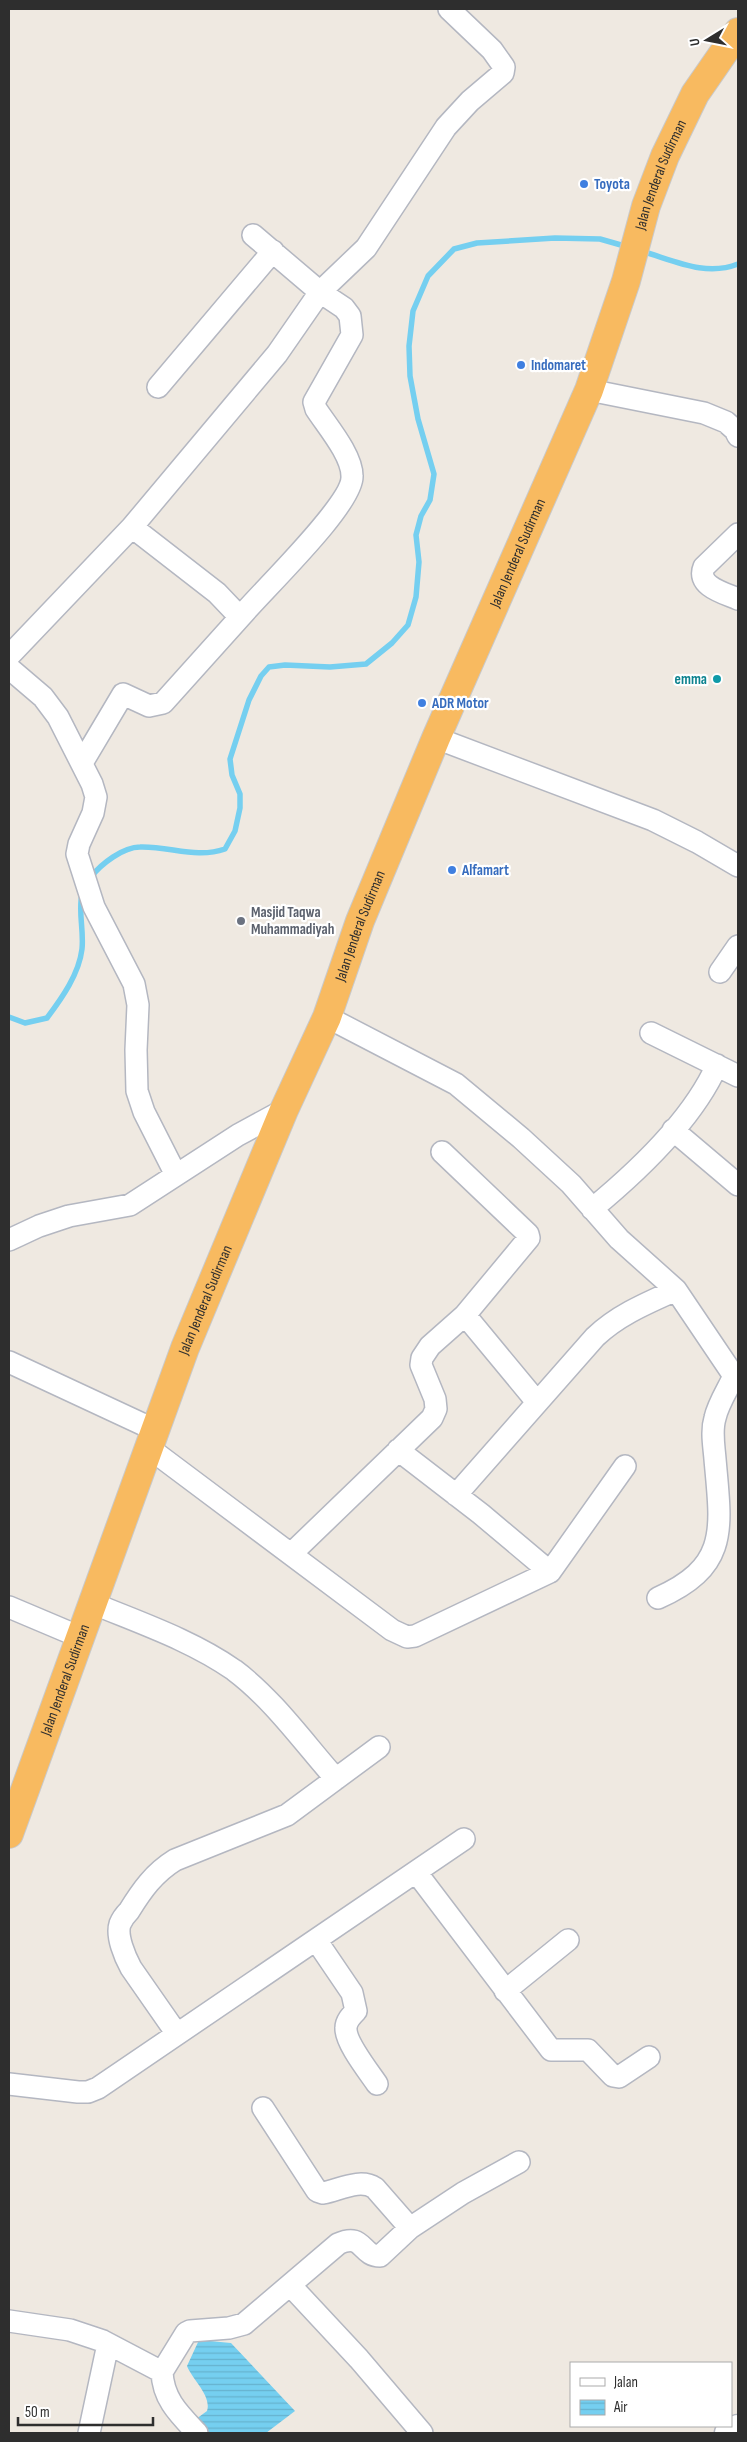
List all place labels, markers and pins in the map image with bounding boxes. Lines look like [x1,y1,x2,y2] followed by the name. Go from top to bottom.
[594,175,630,194] place label: Toyota
[578,178,590,190] marker: Toyota
[531,356,586,375] place label: Indomaret
[515,359,527,371] marker: Indomaret
[675,670,707,689] place label: emma
[711,673,723,685] marker: emma
[431,694,489,713] place label: ADR Motor
[416,697,428,709] marker: ADR Motor
[461,861,509,880] place label: Alfamart
[446,864,458,876] marker: Alfamart
[251,903,334,939] place label: Masjid Taqwa Muhammadiyah
[235,915,247,927] marker: Masjid Taqwa Muhammadiyah

